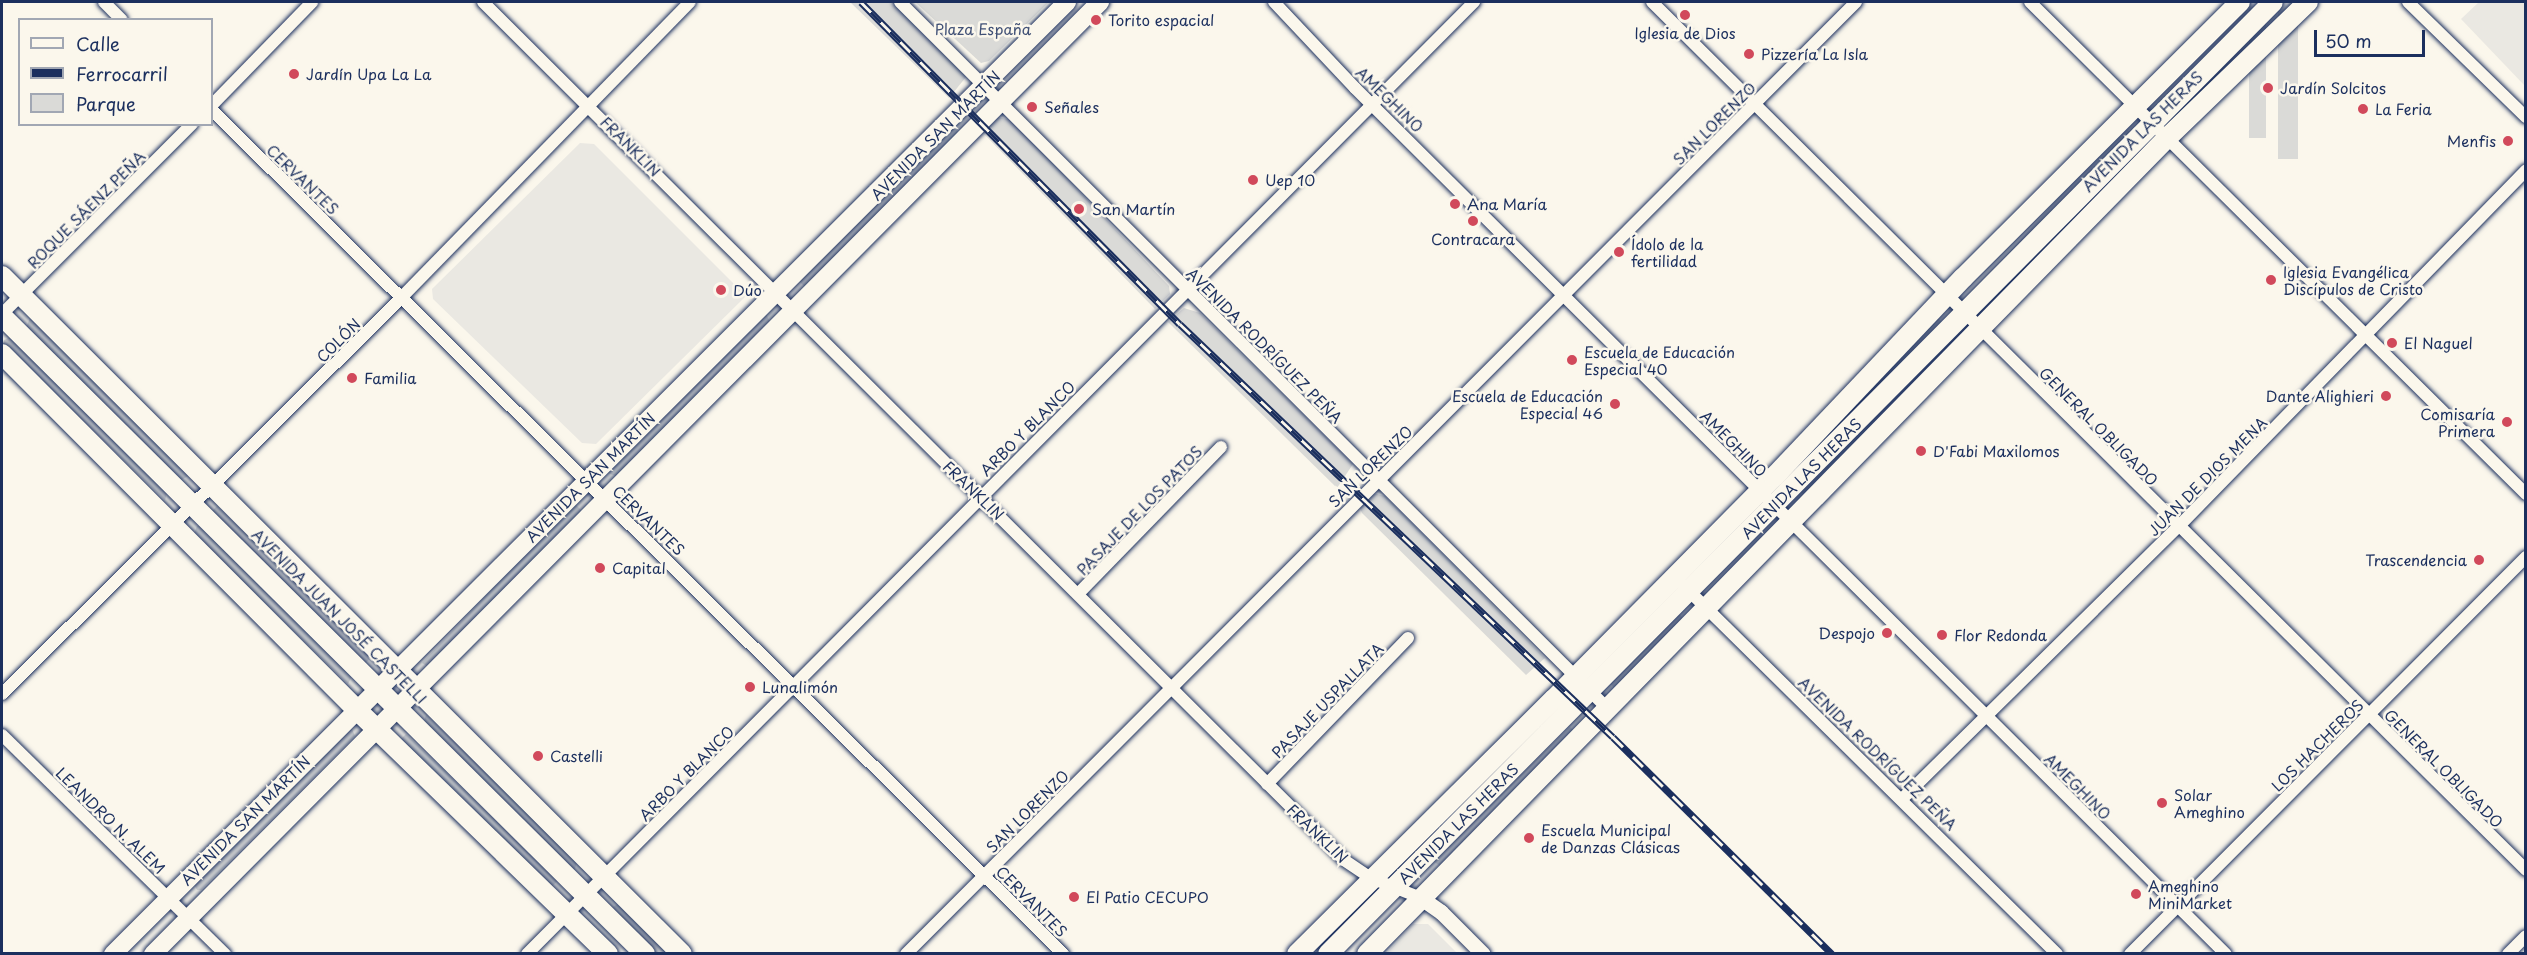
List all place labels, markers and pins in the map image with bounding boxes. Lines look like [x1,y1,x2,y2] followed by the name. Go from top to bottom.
[1678,8,1692,22] marker: Iglesia de Dios
[1108,11,1214,29] place label: Torito espacial
[1089,13,1103,27] marker: Torito espacial
[1634,24,1736,42] place label: Iglesia de Dios
[1761,45,1870,63] place label: Pizzería La Isla
[1742,47,1756,61] marker: Pizzería La Isla
[306,65,432,83] place label: Jardín Upa La La
[287,67,301,81] marker: Jardín Upa La La
[2280,79,2386,97] place label: Jardín Solcitos
[2261,81,2275,95] marker: Jardín Solcitos
[1044,98,1099,116] place label: Señales
[1025,100,1039,114] marker: Señales
[2375,100,2434,118] place label: La Feria
[2356,102,2370,116] marker: La Feria
[2447,132,2496,150] place label: Menfis
[2501,134,2515,148] marker: Menfis
[1265,171,1316,189] place label: Uep 10
[1246,173,1260,187] marker: Uep 10
[1467,195,1546,213] place label: Ana María
[1448,197,1462,211] marker: Ana María
[1070,200,1088,218] marker: San Martín
[1092,200,1175,218] place label: San Martín
[1466,214,1480,228] marker: Contracara
[1431,230,1515,248] place label: Contracara
[1631,234,1704,269] place label: Ídolo de la fertilidad
[1612,245,1626,259] marker: Ídolo de la fertilidad
[2283,262,2424,297] place label: Iglesia Evangélica Discípulos de Cristo
[2264,273,2278,287] marker: Iglesia Evangélica Discípulos de Cristo
[733,281,762,299] place label: Dúo
[714,283,728,297] marker: Dúo
[2404,334,2473,352] place label: El Naguel
[2385,336,2399,350] marker: El Naguel
[1584,342,1736,377] place label: Escuela de Educación Especial 40
[1565,353,1579,367] marker: Escuela de Educación Especial 40
[364,369,417,387] place label: Familia
[345,371,359,385] marker: Familia
[1451,386,1603,421] place label: Escuela de Educación Especial 46
[2266,387,2374,405] place label: Dante Alighieri
[2379,389,2393,403] marker: Dante Alighieri
[1608,397,1622,411] marker: Escuela de Educación Especial 46
[2420,404,2495,439] place label: Comisaría Primera
[2500,415,2514,429] marker: Comisaría Primera
[1933,442,2061,460] place label: D'Fabi Maxilomos
[1914,444,1928,458] marker: D'Fabi Maxilomos
[2365,551,2467,569] place label: Trascendencia
[2472,553,2486,567] marker: Trascendencia
[612,559,666,577] place label: Capital
[593,561,607,575] marker: Capital
[1818,624,1875,642] place label: Despojo
[1880,626,1894,640] marker: Despojo
[1954,626,2048,644] place label: Flor Redonda
[1935,628,1949,642] marker: Flor Redonda
[762,678,838,696] place label: Lunalimón
[743,680,757,694] marker: Lunalimón
[550,747,603,765] place label: Castelli
[531,749,545,763] marker: Castelli
[2174,785,2245,820] place label: Solar Ameghino
[2155,796,2169,810] marker: Solar Ameghino
[1541,820,1681,855] place label: Escuela Municipal de Danzas Clásicas
[1522,831,1536,845] marker: Escuela Municipal de Danzas Clásicas
[2148,876,2232,911] place label: Ameghino MiniMarket
[2129,887,2143,901] marker: Ameghino MiniMarket
[1086,888,1210,906] place label: El Patio CECUPO
[1067,890,1081,904] marker: El Patio CECUPO

